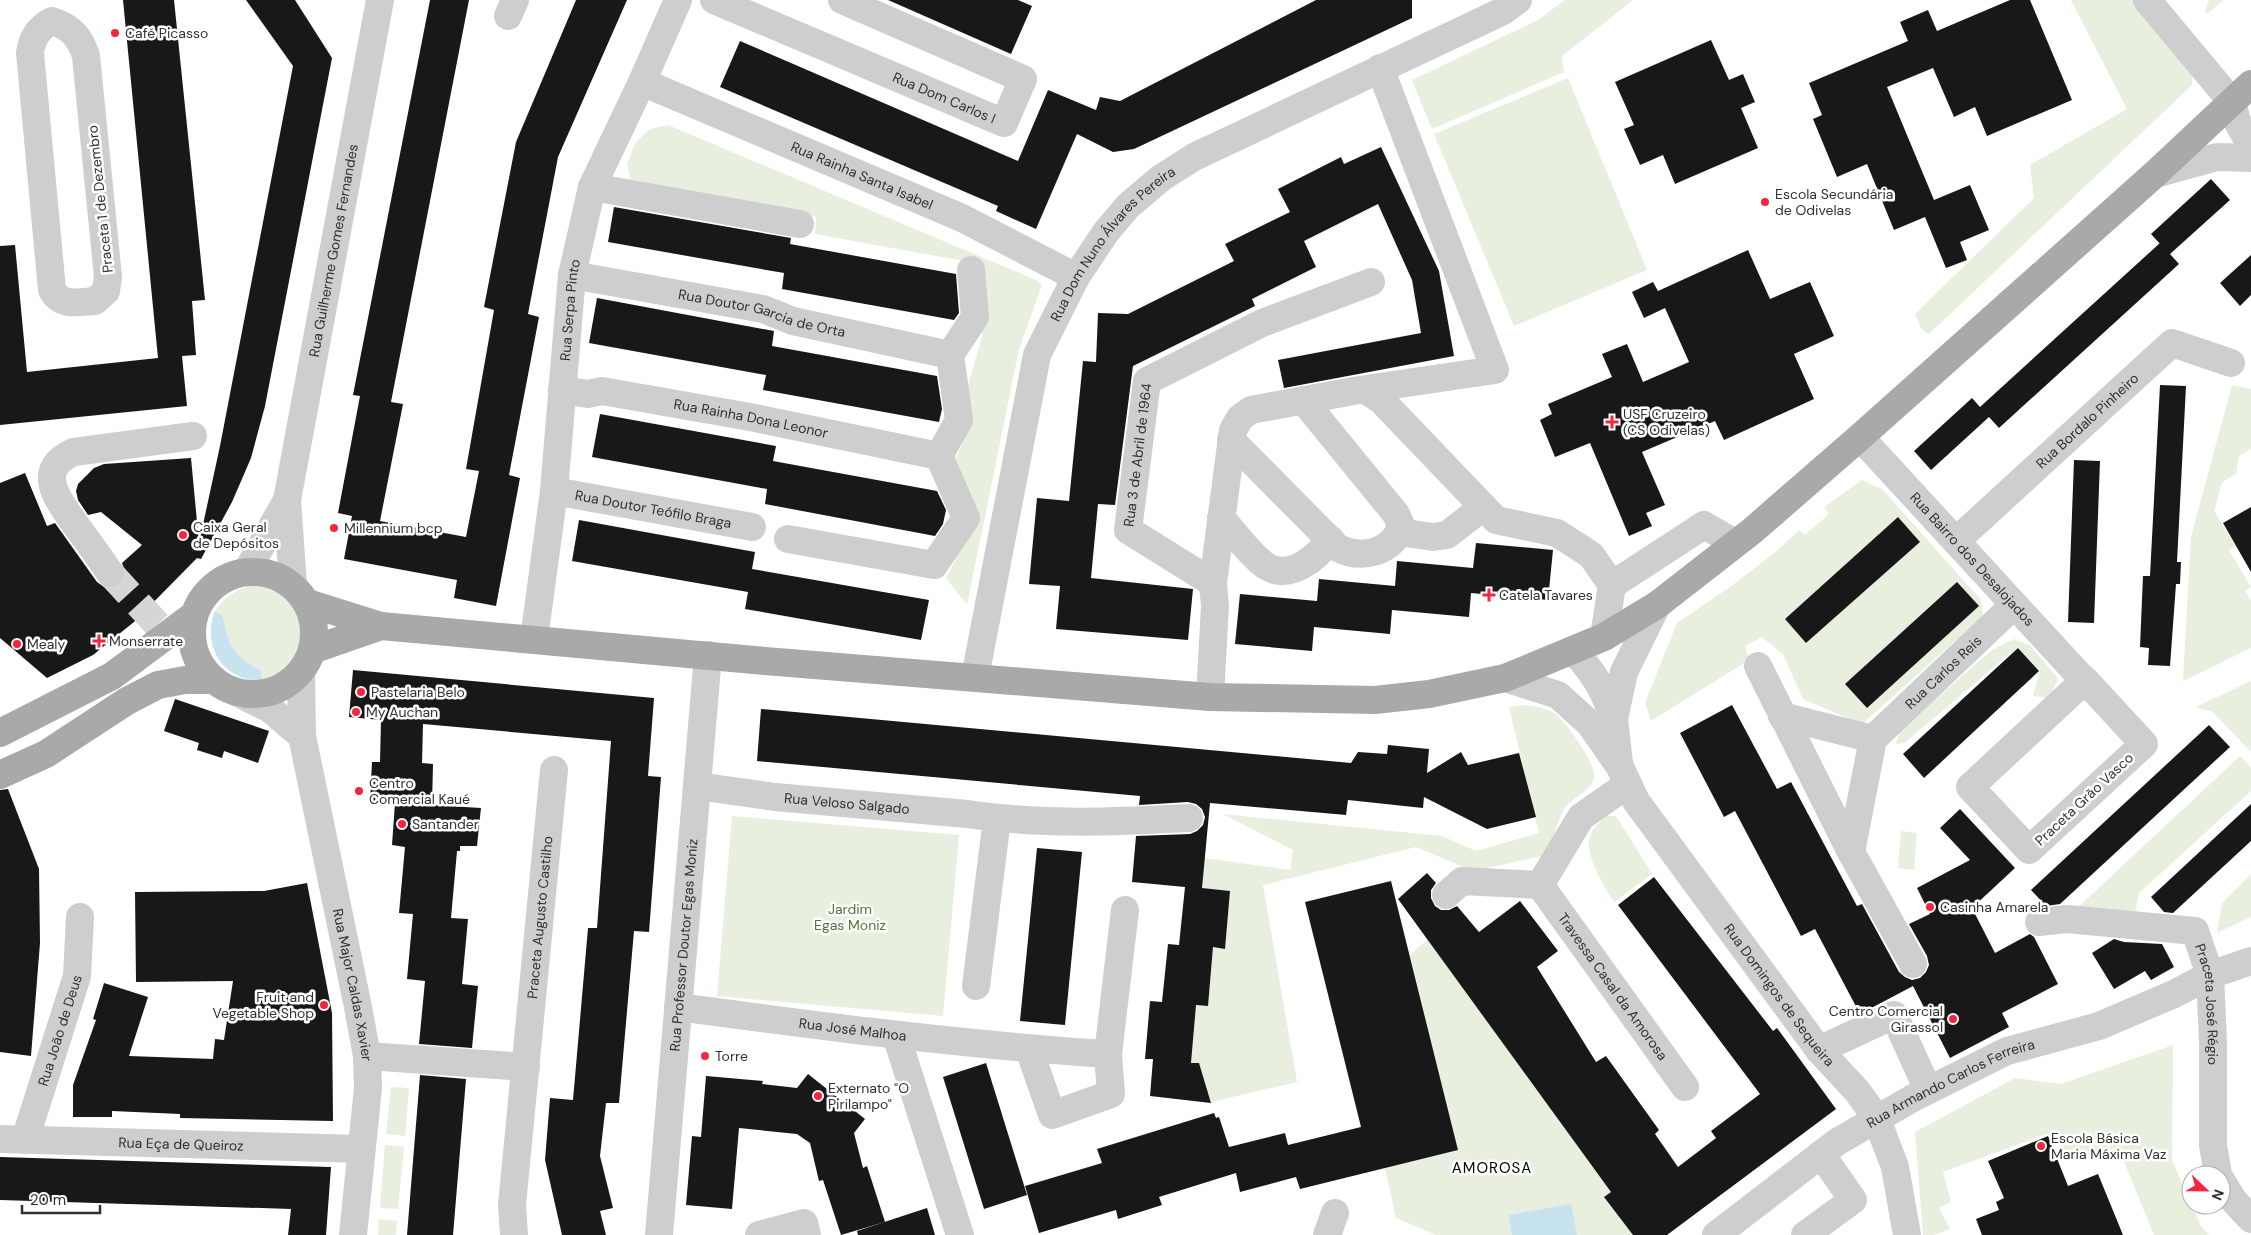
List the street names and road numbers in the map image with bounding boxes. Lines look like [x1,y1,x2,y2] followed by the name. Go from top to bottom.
[890,68,998,127] street label: Rua Dom Carlos I
[83,124,117,274] street label: Praceta 1 de Dezembro
[788,137,936,214] street label: Rua Rainha Santa Isabel
[305,143,362,358] street label: Rua Guilherme Gomes Fernandes
[1046,162,1179,325] street label: Rua Dom Nuno Álvares Pereira
[556,257,584,362] street label: Rua Serpa Pinto
[677,285,847,341] street label: Rua Doutor Garcia de Orta
[2032,369,2142,472] street label: Rua Bordalo Pinheiro
[1119,382,1156,528] street label: Rua 3 de Abril de 1964
[672,395,830,442] street label: Rua Rainha Dona Leonor
[574,486,733,532] street label: Rua Doutor Teófilo Braga
[1906,488,2039,630] street label: Rua Bairro dos Desalojados
[1901,632,1985,713] street label: Rua Carlos Reis
[2031,749,2137,849] street label: Praceta Grão Vasco
[783,789,911,818] street label: Rua Veloso Salgado
[523,835,557,1000] street label: Praceta Augusto Castilho
[666,838,701,1052] street label: Rua Professor Doutor Egas Moniz
[329,907,376,1061] street label: Rua Major Caldas Xavier
[1554,909,1672,1064] street label: Travessa Casal da Amorosa
[1720,920,1839,1070] street label: Rua Domingos de Sequeira
[2191,941,2222,1065] street label: Praceta José Régio
[34,972,86,1088] street label: Rua João de Deus
[798,1014,907,1045] street label: Rua José Malhoa
[1863,1035,2037,1132] street label: Rua Armando Carlos Ferreira
[118,1133,244,1155] street label: Rua Eça de Queiroz

